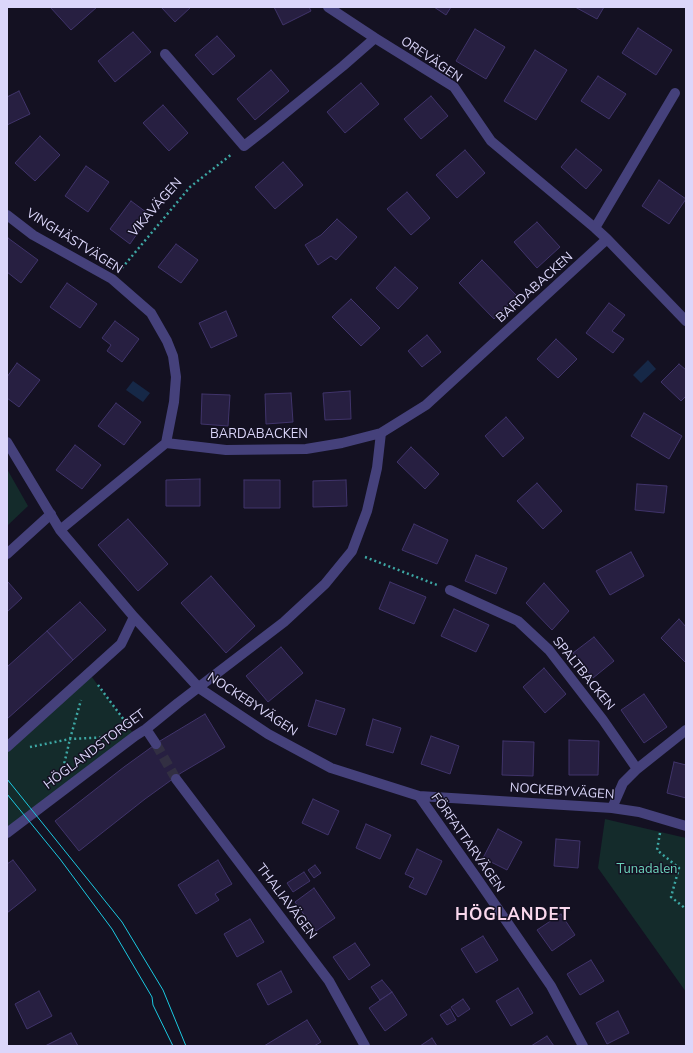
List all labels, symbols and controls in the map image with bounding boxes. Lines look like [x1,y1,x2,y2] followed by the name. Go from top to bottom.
[397,34,465,86] street label: OREVÄGEN
[126,175,186,241] street label: VIKAVÄGEN
[23,206,125,278] street label: VINGHÄSTVÄGEN
[493,249,577,327] street label: BARDABACKEN
[210,427,308,443] street label: BARDABACKEN
[549,634,617,714] street label: SPALTBACKEN
[204,670,300,740] street label: NOCKEBYVÄGEN
[41,707,149,793] street label: HÖGLANDSTORGET
[509,781,615,803] street label: NOCKEBYVÄGEN
[427,790,507,896] street label: FÖRFATTARVÄGEN
[253,861,319,943] street label: THALIAVÄGEN
[616,862,678,878] park label: Tunadalen
[455,906,571,926] district label: HÖGLANDET

